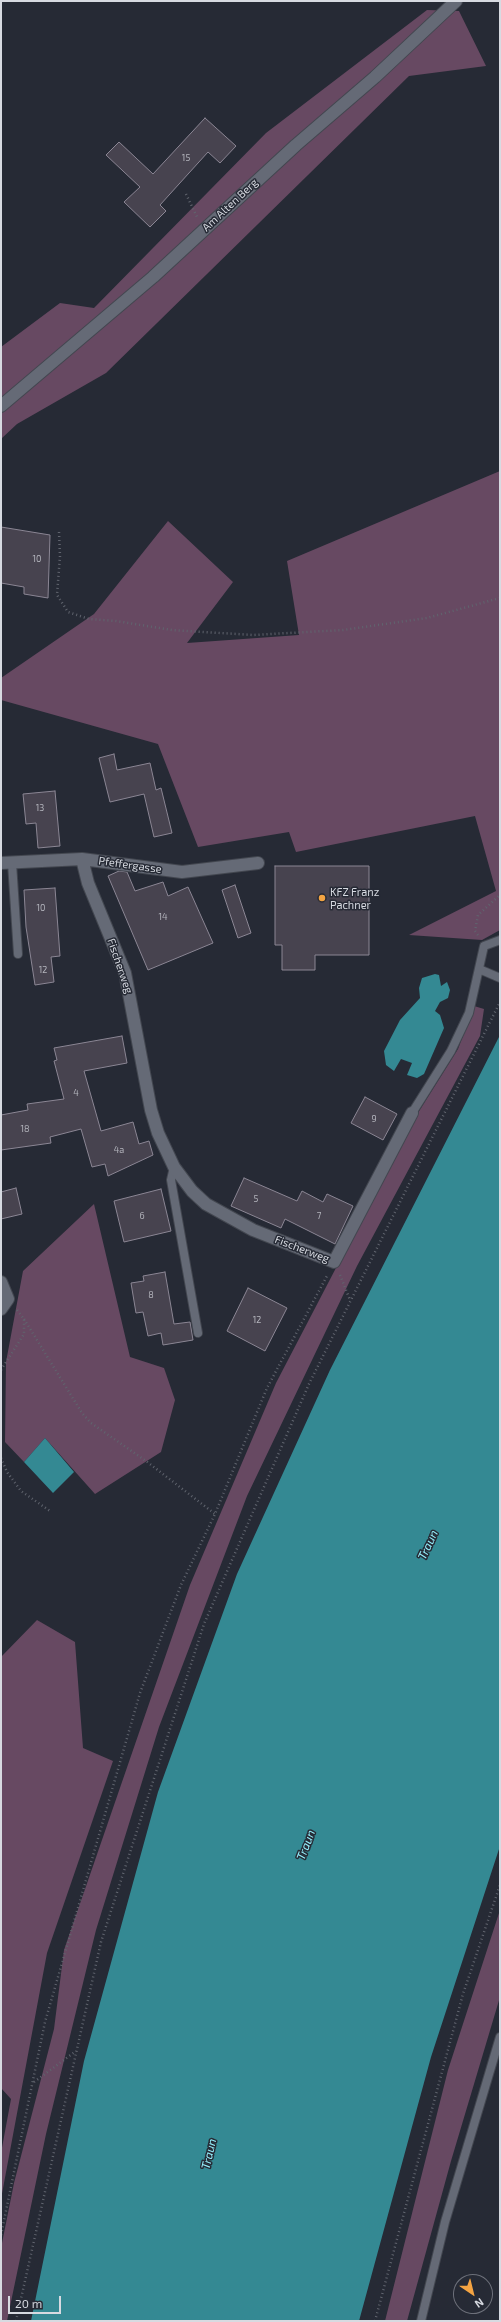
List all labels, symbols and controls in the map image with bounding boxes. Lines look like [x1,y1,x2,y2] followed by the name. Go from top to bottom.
[182,153,190,163] house number: 15
[199,176,261,234] street label: Am Alten Berg
[32,554,42,564] house number: 10
[36,803,44,813] house number: 13
[98,854,162,876] street label: Pfeffergasse
[330,885,379,911] place label: KFZ Franz Pachner
[317,893,327,903] marker: KFZ Franz Pachner
[36,903,46,913] house number: 10
[158,912,168,922] house number: 14
[104,937,136,995] street label: Fischerweg
[39,965,47,975] house number: 12
[73,1088,79,1098] house number: 4
[371,1114,377,1124] house number: 9
[20,1124,30,1134] house number: 18
[114,1145,124,1155] house number: 4a
[254,1194,258,1204] house number: 5
[139,1211,145,1221] house number: 6
[317,1211,321,1221] house number: 7
[273,1233,331,1265] street label: Fischerweg
[148,1290,154,1300] house number: 8
[253,1315,261,1325] house number: 12
[415,1528,441,1562] water label: Traun
[294,1828,318,1862] water label: Traun
[198,2137,220,2171] water label: Traun
[453,2274,493,2314] north arrow
[10,2288,63,2314] scale bar
[15,2296,42,2310] text: 20 m
[473,2296,487,2311] text: N

